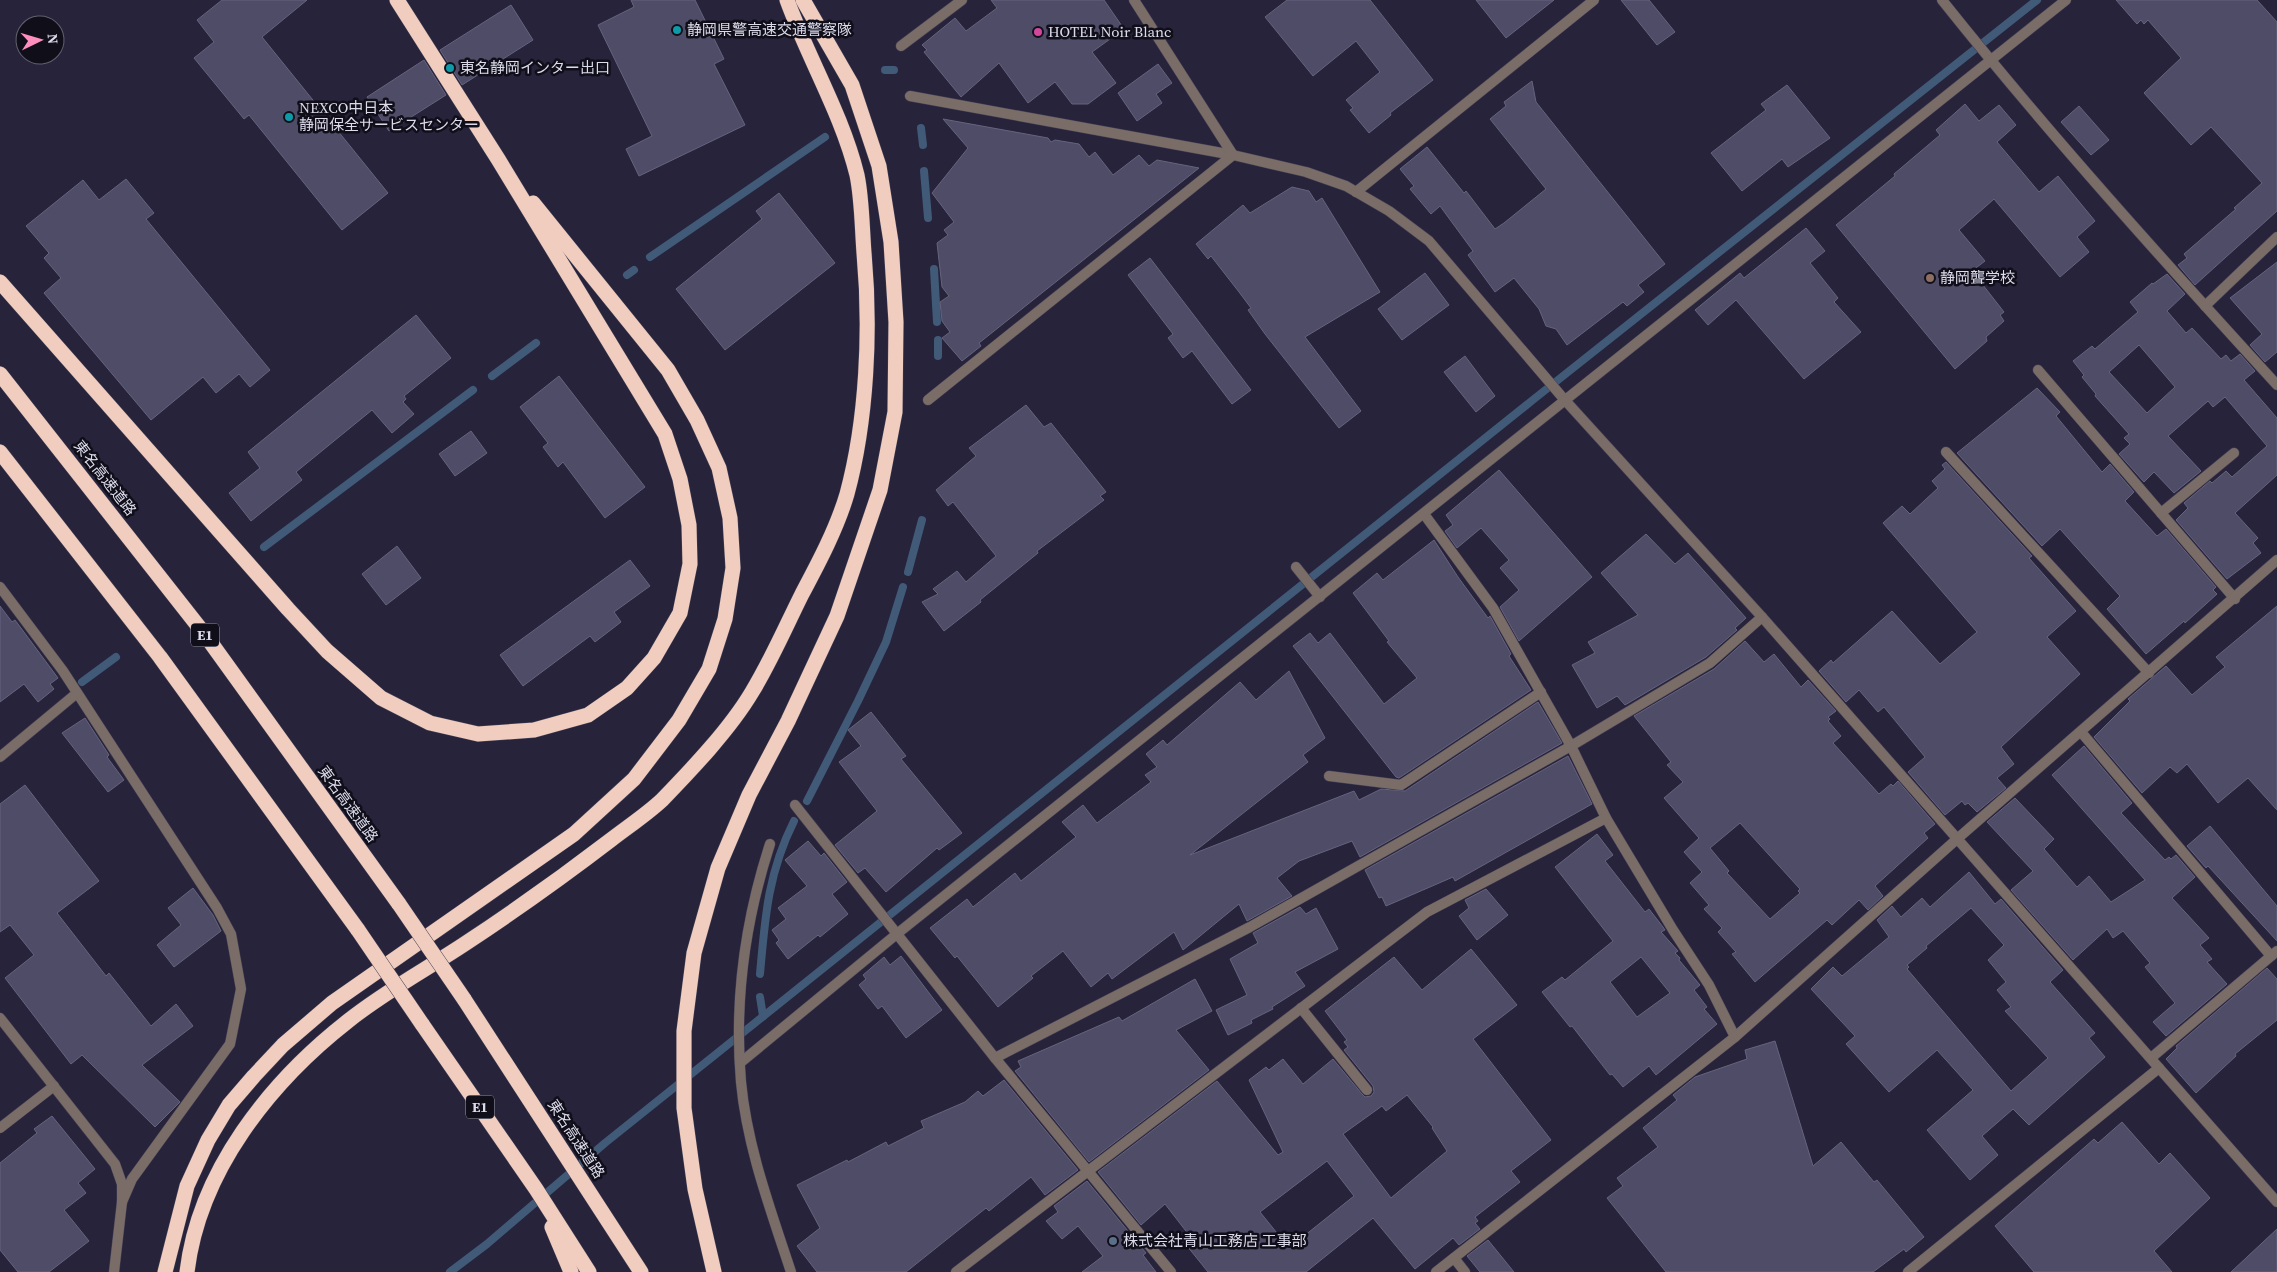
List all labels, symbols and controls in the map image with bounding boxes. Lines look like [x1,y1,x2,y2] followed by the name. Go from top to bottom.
[15,15,65,65] north arrow
[687,19,852,40] place label: 静岡県警高速交通警察隊
[1048,21,1171,42] place label: HOTEL Noir Blanc
[671,24,683,36] marker: 静岡県警高速交通警察隊
[1032,26,1044,38] marker: HOTEL Noir Blanc
[43,33,63,45] text: N
[460,57,610,78] place label: 東名静岡インター出口
[444,62,456,74] marker: 東名静岡インター出口
[299,97,479,135] place label: NEXCO中日本 静岡保全サービスセンター
[283,111,295,123] marker: NEXCO中日本 静岡保全サービスセンター
[1940,267,2015,288] place label: 静岡聾学校
[1924,272,1936,284] marker: 静岡聾学校
[69,436,141,520] street label: 東名高速道路
[191,624,219,646] road number: E1
[313,761,383,846] street label: 東名高速道路
[543,1095,610,1182] street label: 東名高速道路
[466,1096,494,1118] road number: E1
[1123,1230,1307,1251] place label: 株式会社青山工務店 工事部
[1107,1235,1119,1247] marker: 株式会社青山工務店 工事部

